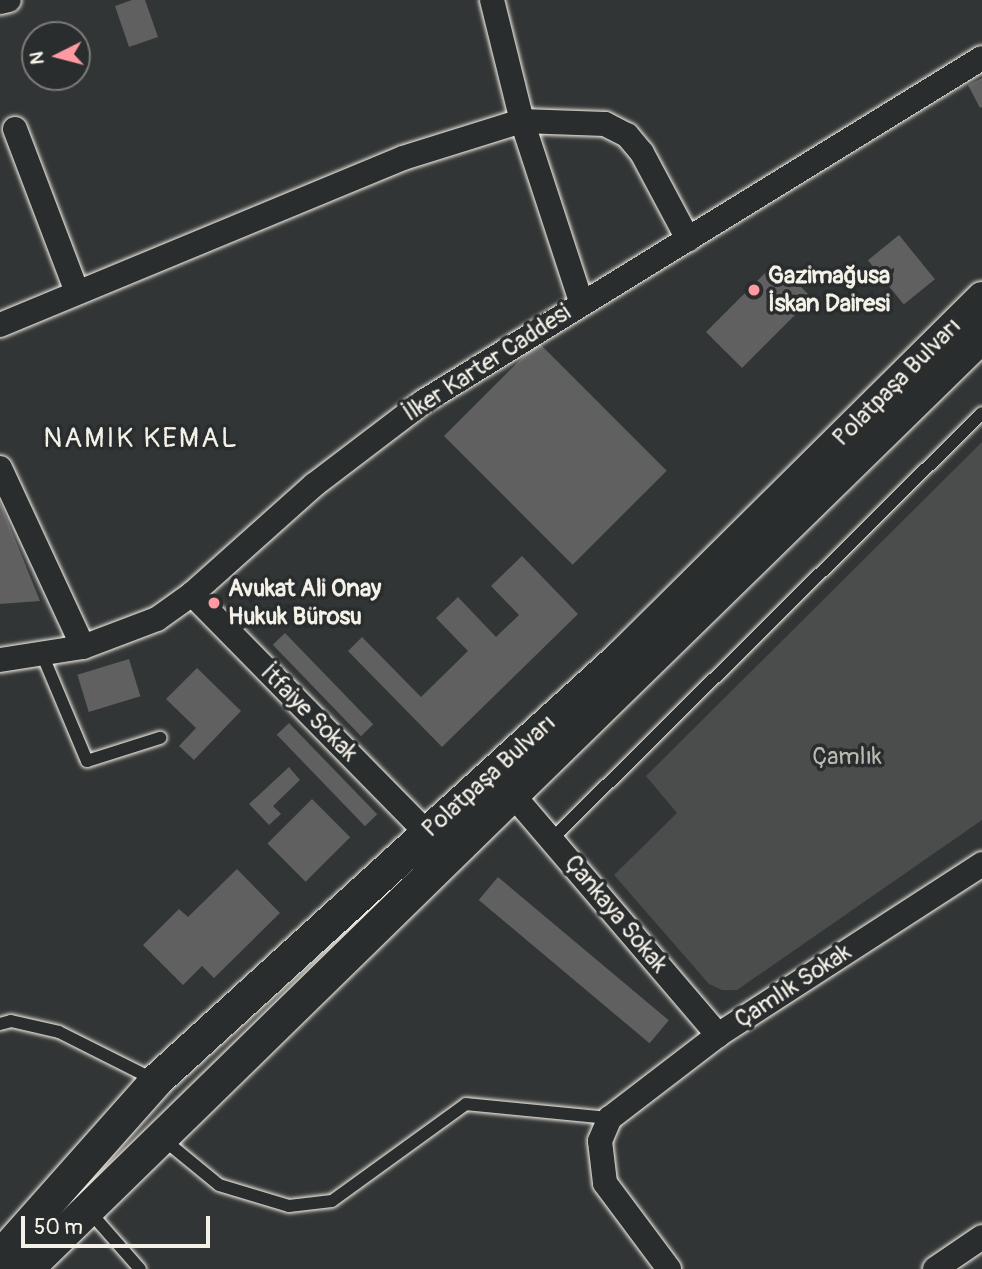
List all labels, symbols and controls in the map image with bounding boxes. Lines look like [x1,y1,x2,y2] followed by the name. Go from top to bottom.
[21,21,91,91] north arrow
[24,50,50,66] text: N
[768,262,890,318] place label: Gazimağusa İskan Dairesi
[746,282,762,298] marker: Gazimağusa İskan Dairesi
[398,298,576,428] street label: İlker Karter Caddesi
[827,312,967,452] street label: Polatpaşa Bulvarı
[45,422,237,456] district label: NAMIK KEMAL
[228,575,381,631] place label: Avukat Ali Onay Hukuk Bürosu
[206,595,222,611] marker: Avukat Ali Onay Hukuk Bürosu
[254,658,364,768] street label: İtfaiye Sokak
[416,708,562,844] street label: Polatpaşa Bulvarı
[812,743,882,771] park label: Çamlık
[558,849,674,979] street label: Çankaya Sokak
[729,938,857,1034] street label: Çamlık Sokak
[24,1202,214,1246] scale bar
[34,1214,83,1241] text: 50 m

